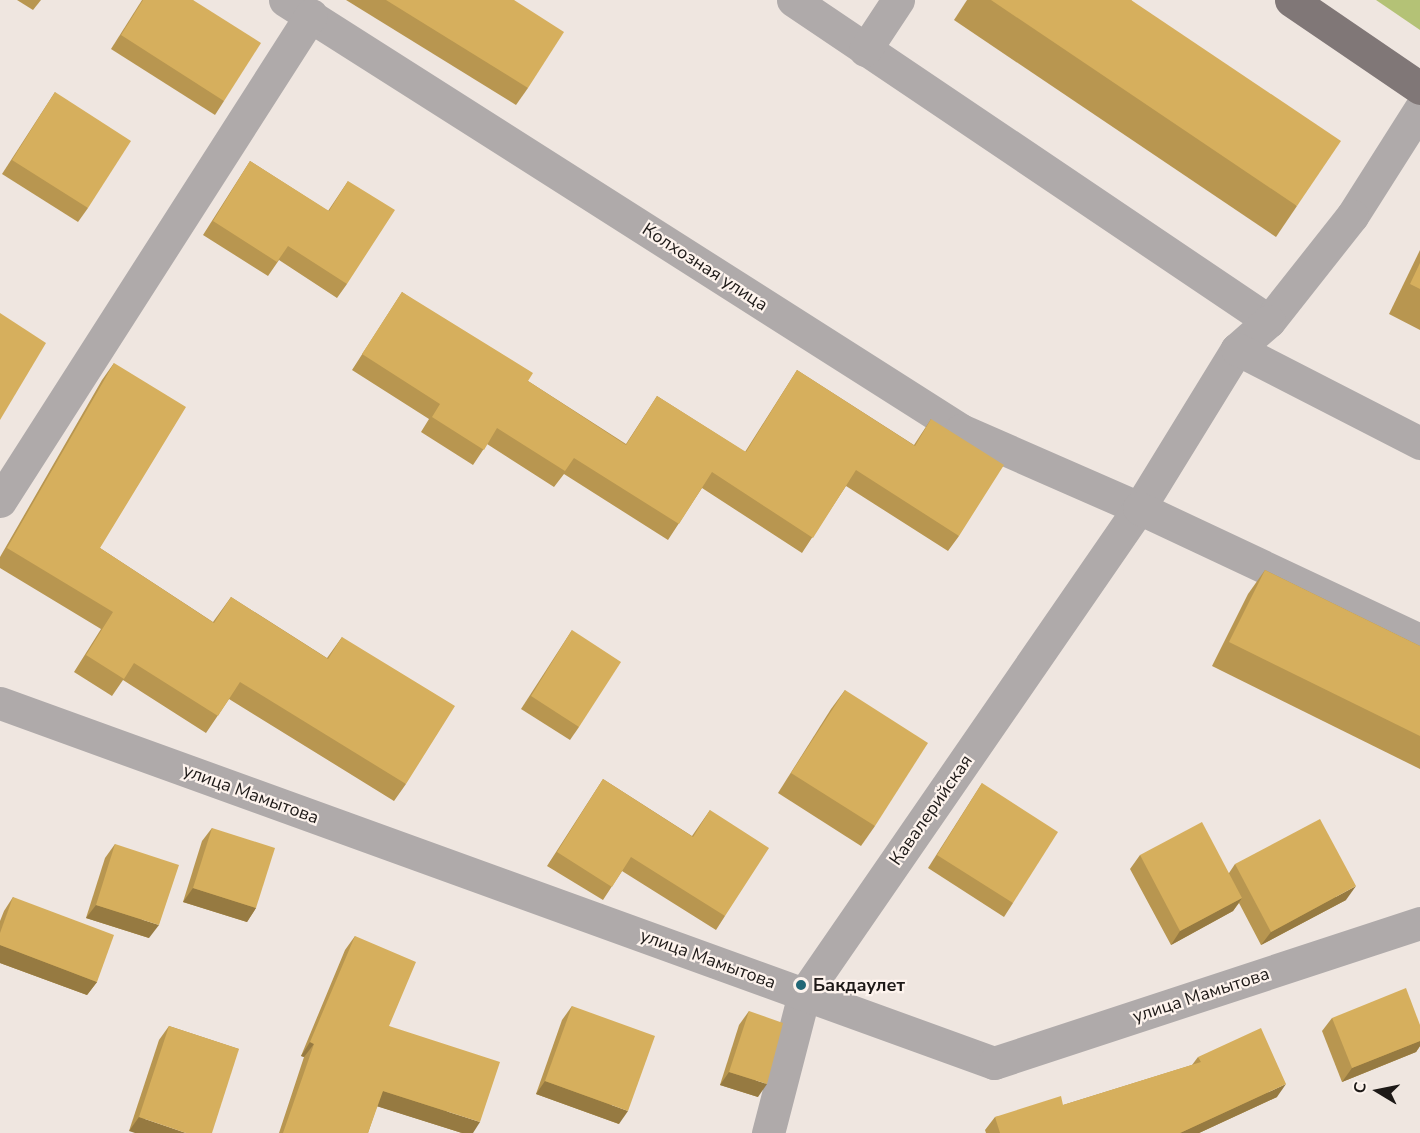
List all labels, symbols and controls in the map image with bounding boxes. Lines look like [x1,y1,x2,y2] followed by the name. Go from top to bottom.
[638,218,772,316] street label: Колхозная улица
[885,751,977,869] street label: Кавалерийская
[180,759,322,829] street label: улица Мамытова
[637,924,779,994] street label: улица Мамытова
[1130,963,1272,1027] street label: улица Мамытова
[813,974,905,996] place label: Бакдаулет
[794,978,808,992] marker: Бакдаулет
[1348,1061,1408,1121] north arrow
[1348,1081,1372,1095] text: С

